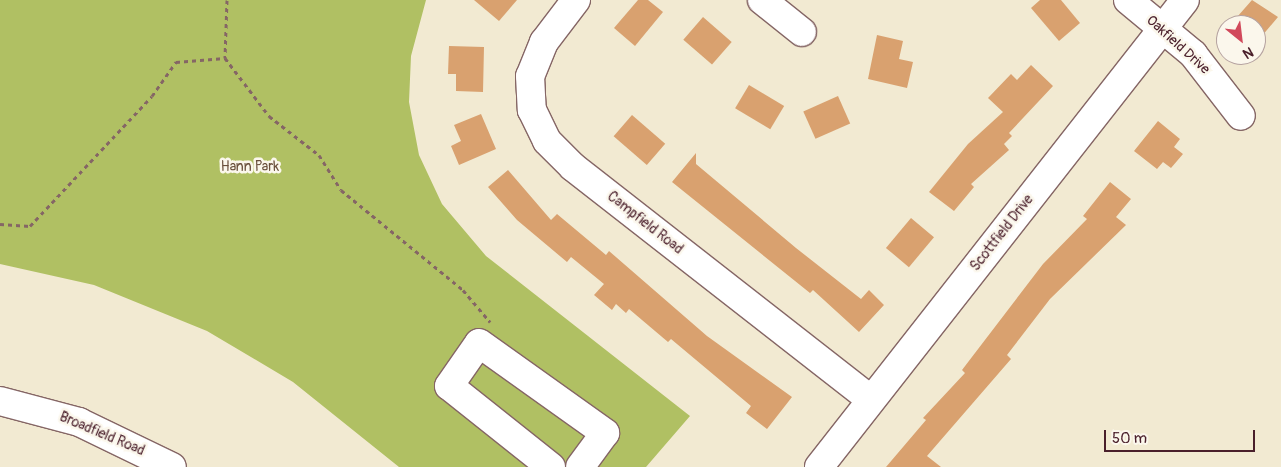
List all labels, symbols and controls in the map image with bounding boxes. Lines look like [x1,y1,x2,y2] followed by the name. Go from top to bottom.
[1143,12,1213,78] street label: Oakfield Drive
[1216,15,1266,65] north arrow
[1240,43,1256,62] text: N
[221,159,279,175] park label: Hann Park
[604,188,686,258] street label: Campfield Road
[967,191,1037,275] street label: Scottfield Drive
[57,409,147,459] street label: Broadfield Road
[1106,420,1257,452] scale bar
[1112,429,1147,448] text: 50 m

